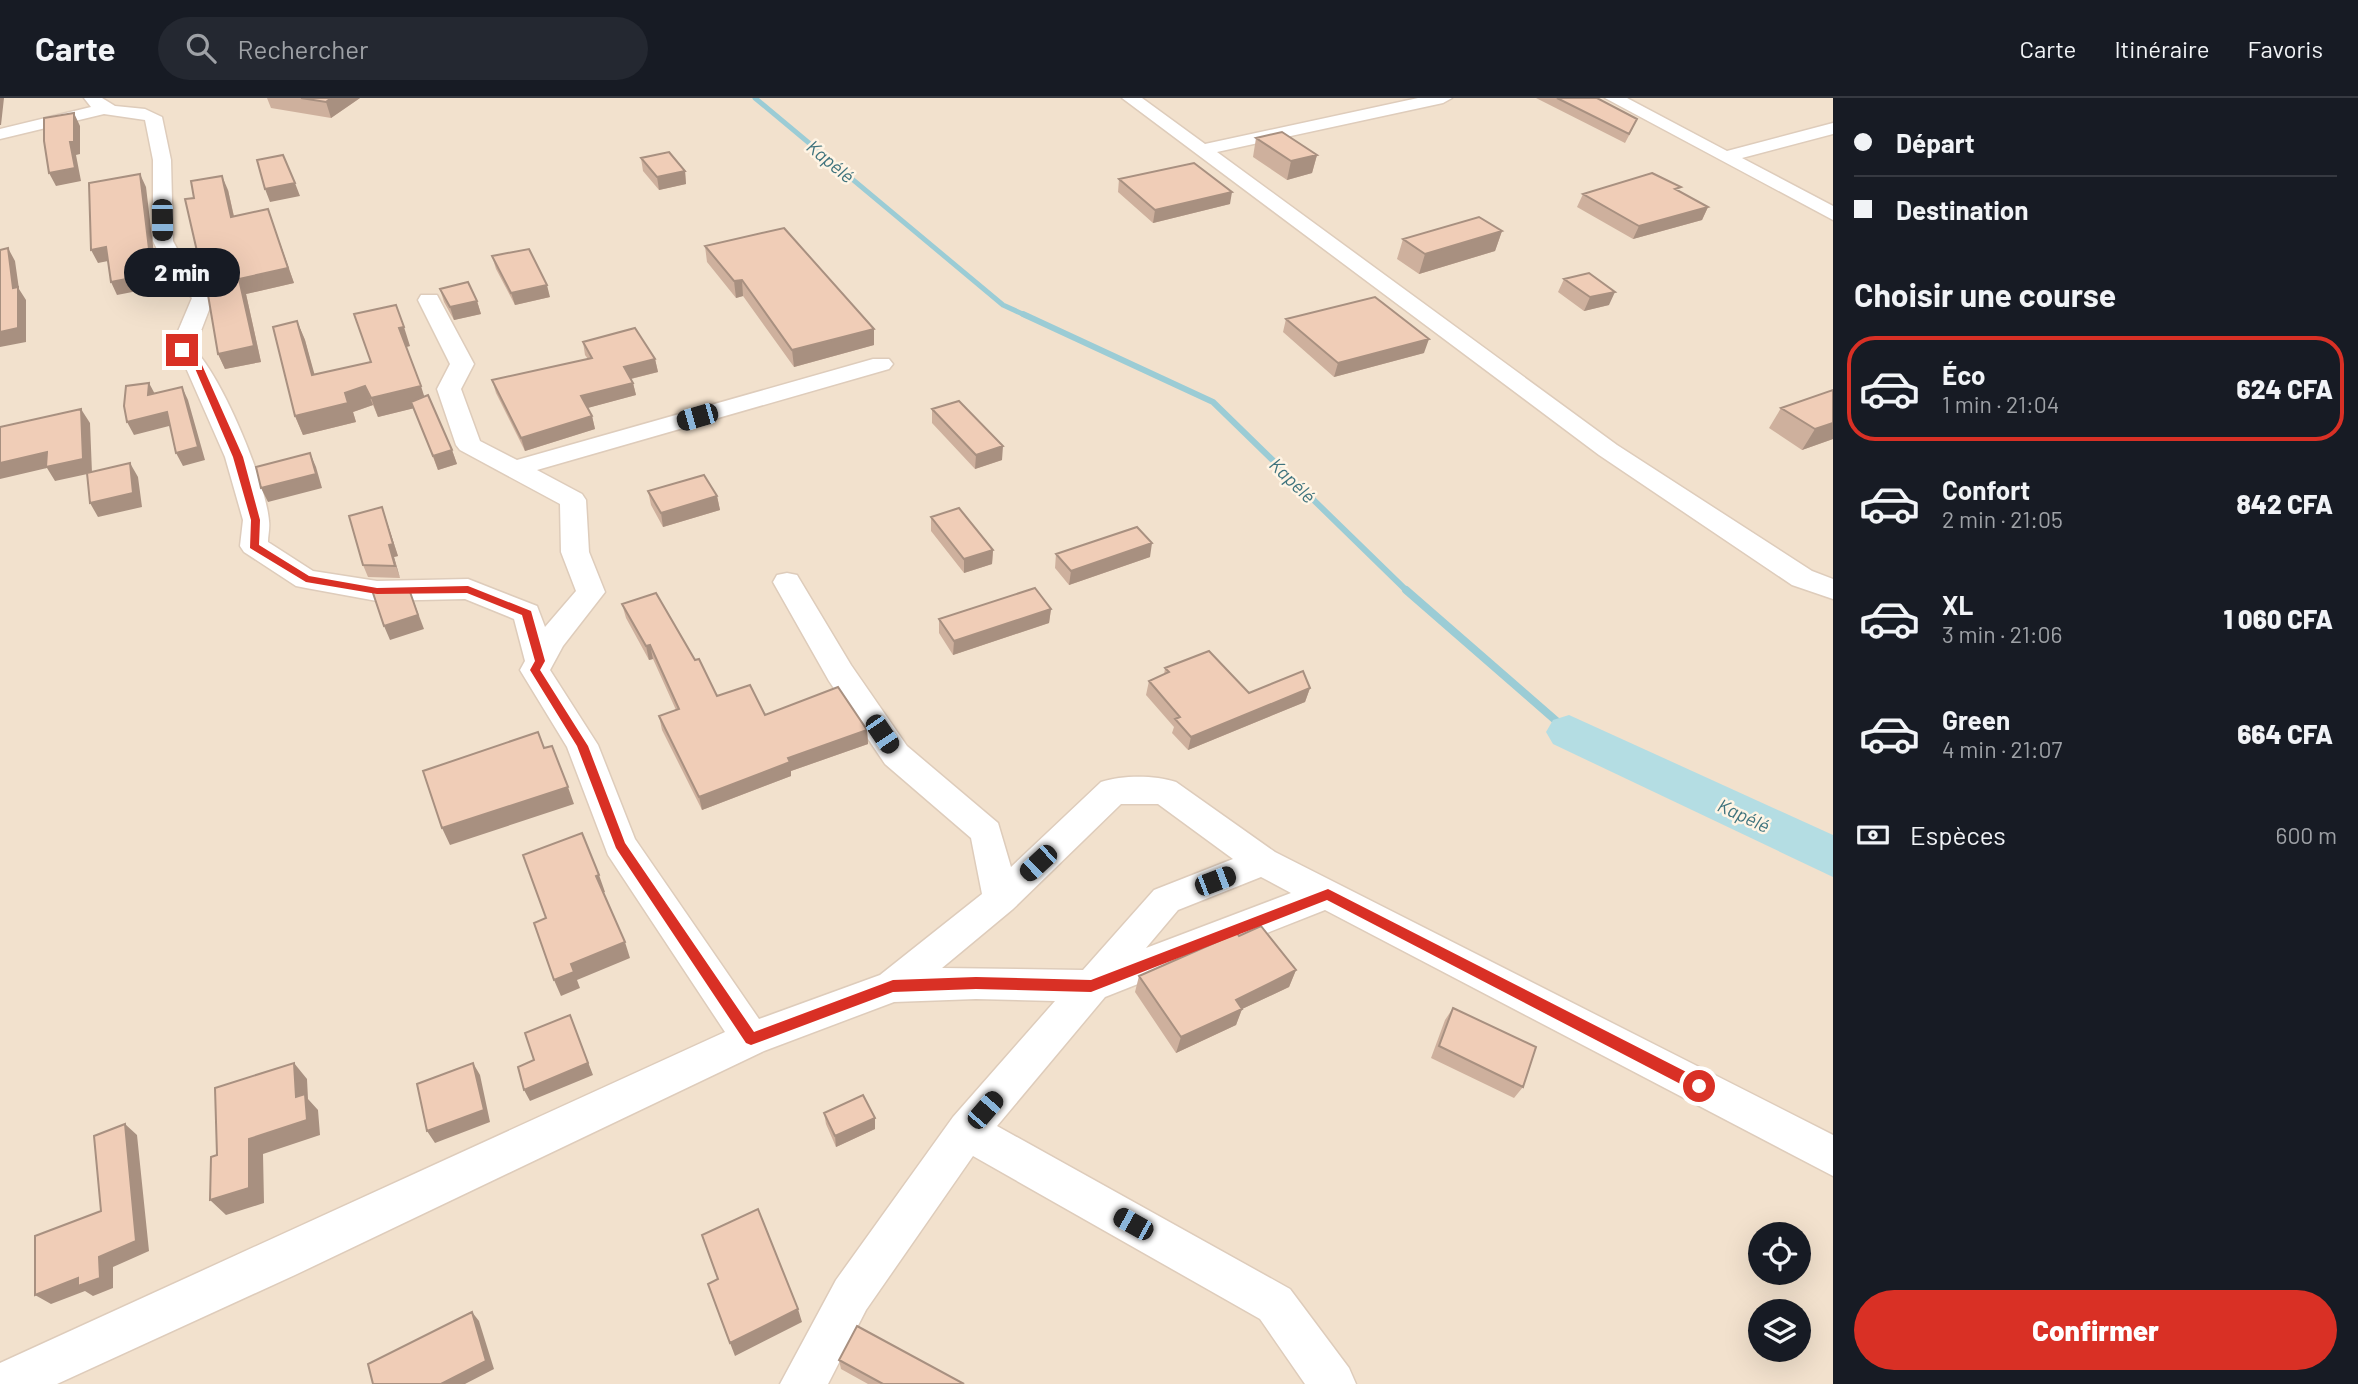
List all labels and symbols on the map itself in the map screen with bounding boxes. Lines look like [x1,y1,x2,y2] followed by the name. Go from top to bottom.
[803,135,860,188] water label: Kapélé
[152,199,173,241] car
[124,248,240,298] callout: 2 min
[166,334,198,366] route end
[674,401,721,433] car
[1265,453,1321,507] water label: Kapélé
[862,711,903,757] car
[1714,793,1774,837] water label: Kapélé
[1016,841,1061,885] car
[1192,864,1239,898] car
[1683,1070,1715,1102] route start
[964,1087,1007,1133] car
[1110,1205,1157,1243] car

